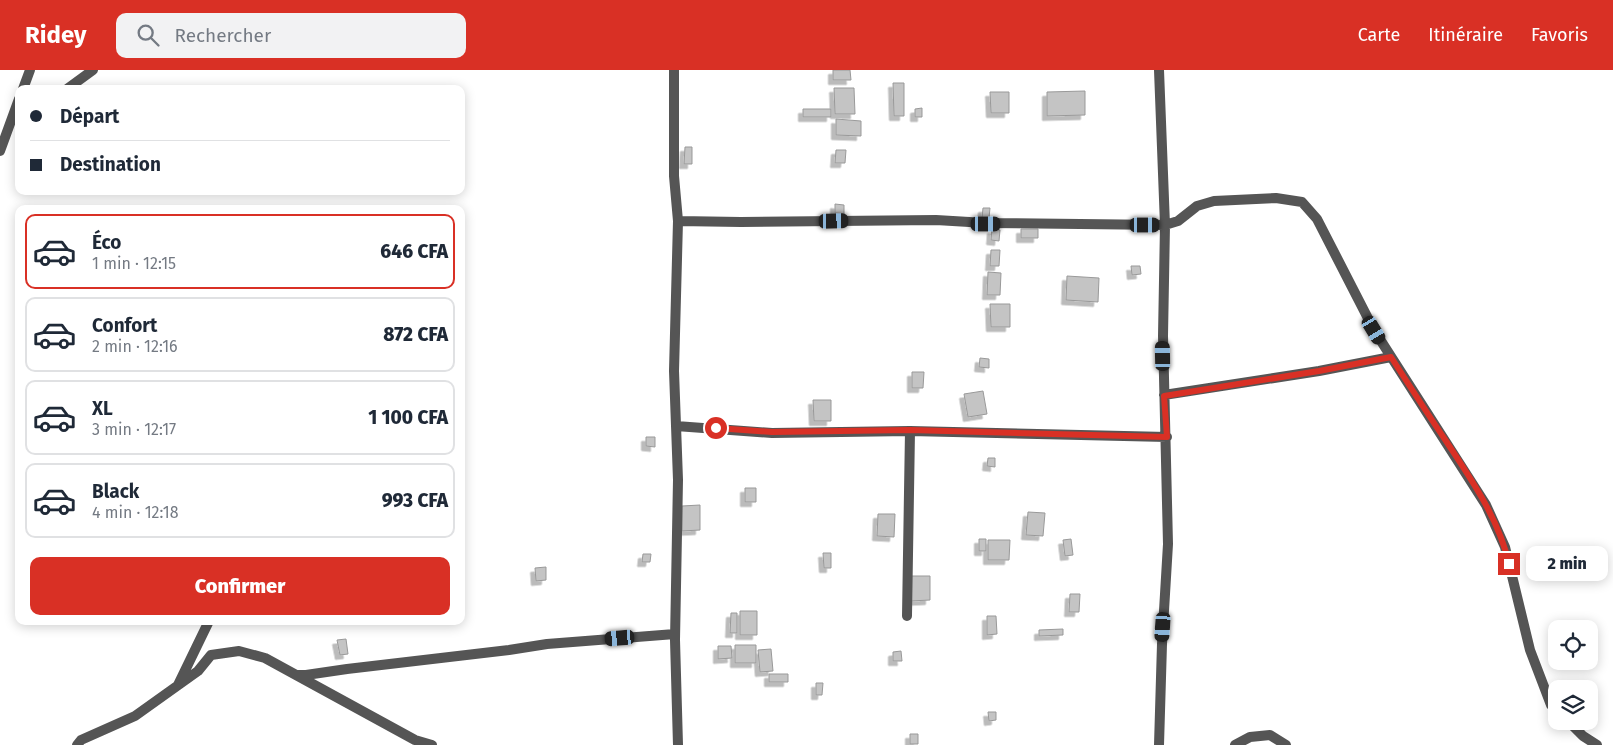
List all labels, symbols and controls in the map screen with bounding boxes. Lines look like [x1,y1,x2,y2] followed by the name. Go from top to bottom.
[116,13,466,58] search box
[25,21,86,49] text: Ridey
[134,21,162,49] icon: search
[174,24,271,47] text: Rechercher
[1358,24,1400,46] text: Carte
[1428,24,1503,46] text: Itinéraire
[1531,24,1588,46] text: Favoris
[60,105,119,128] text: Départ
[60,153,161,176] text: Destination
[818,213,849,229] car
[971,217,1001,232] car
[1130,218,1160,233] car
[32,229,77,274] icon: car
[92,231,121,254] text: Éco
[380,240,448,263] text: 646 CFA
[92,254,176,273] text: 1 min · 12:15
[32,312,77,357] icon: car
[1359,313,1388,347] car
[92,314,157,337] text: Confort
[383,323,448,346] text: 872 CFA
[92,337,178,356] text: 2 min · 12:16
[1155,341,1170,371] car
[32,395,77,440] icon: car
[92,397,113,420] text: XL
[368,406,448,429] text: 1 100 CFA
[705,417,727,439] route start
[92,420,176,439] text: 3 min · 12:17
[32,478,77,523] icon: car
[92,480,139,503] text: Black
[382,489,448,512] text: 993 CFA
[92,503,178,522] text: 4 min · 12:18
[1526,546,1609,582] callout: 2 min
[1498,553,1520,575] route end
[1547,554,1587,573] text: 2 min
[30,557,450,615] button: Confirmer
[1154,612,1171,642] car
[1548,620,1598,730] map controls
[1548,620,1598,670] button: locate
[604,629,635,647] car
[1548,680,1598,730] button: layers

